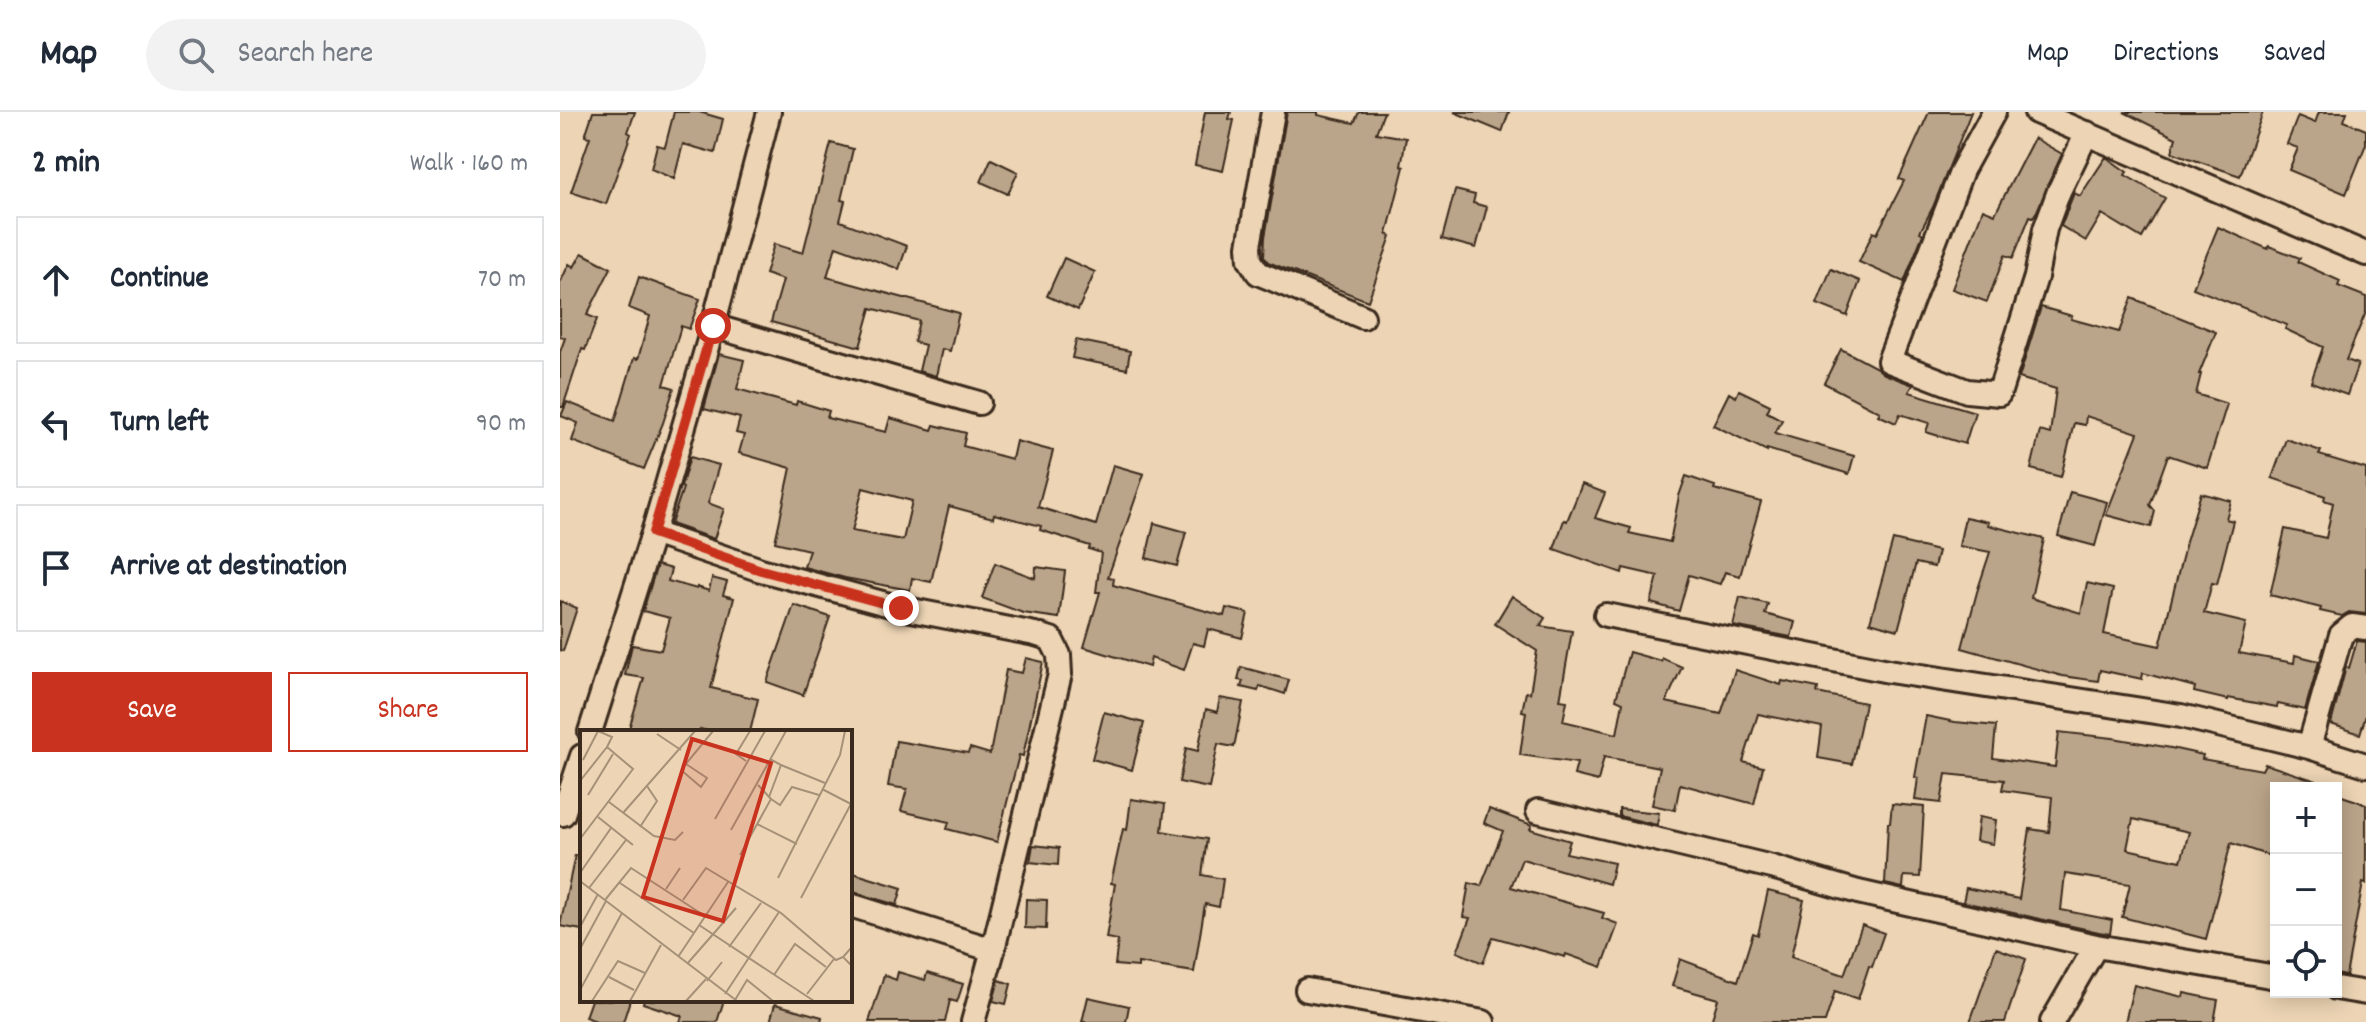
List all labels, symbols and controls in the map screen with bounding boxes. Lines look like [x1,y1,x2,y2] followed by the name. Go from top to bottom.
[146,19,706,91] search box
[40,28,98,83] text: Map
[174,33,218,77] icon: search
[238,34,373,77] text: Search here
[2027,35,2069,75] text: Map
[2113,35,2219,75] text: Directions
[2263,35,2326,75] text: Saved
[32,140,100,189] text: 2 min
[410,146,528,183] text: Walk · 160 m
[34,258,78,302] icon: ahead
[110,259,209,302] text: Continue
[478,262,526,299] text: 70 m
[695,308,731,344] route start
[34,402,78,446] icon: left
[110,403,209,446] text: Turn left
[476,406,526,443] text: 90 m
[34,546,78,590] icon: arrive
[110,547,347,590] text: Arrive at destination
[883,590,919,626] route end
[32,672,272,752] button: Save
[288,672,528,752] button: Share
[580,730,852,1002] inset map
[2270,782,2342,998] map controls
[2270,782,2342,854] button: +
[2270,854,2342,926] button: −
[2270,926,2342,998] button: locate

